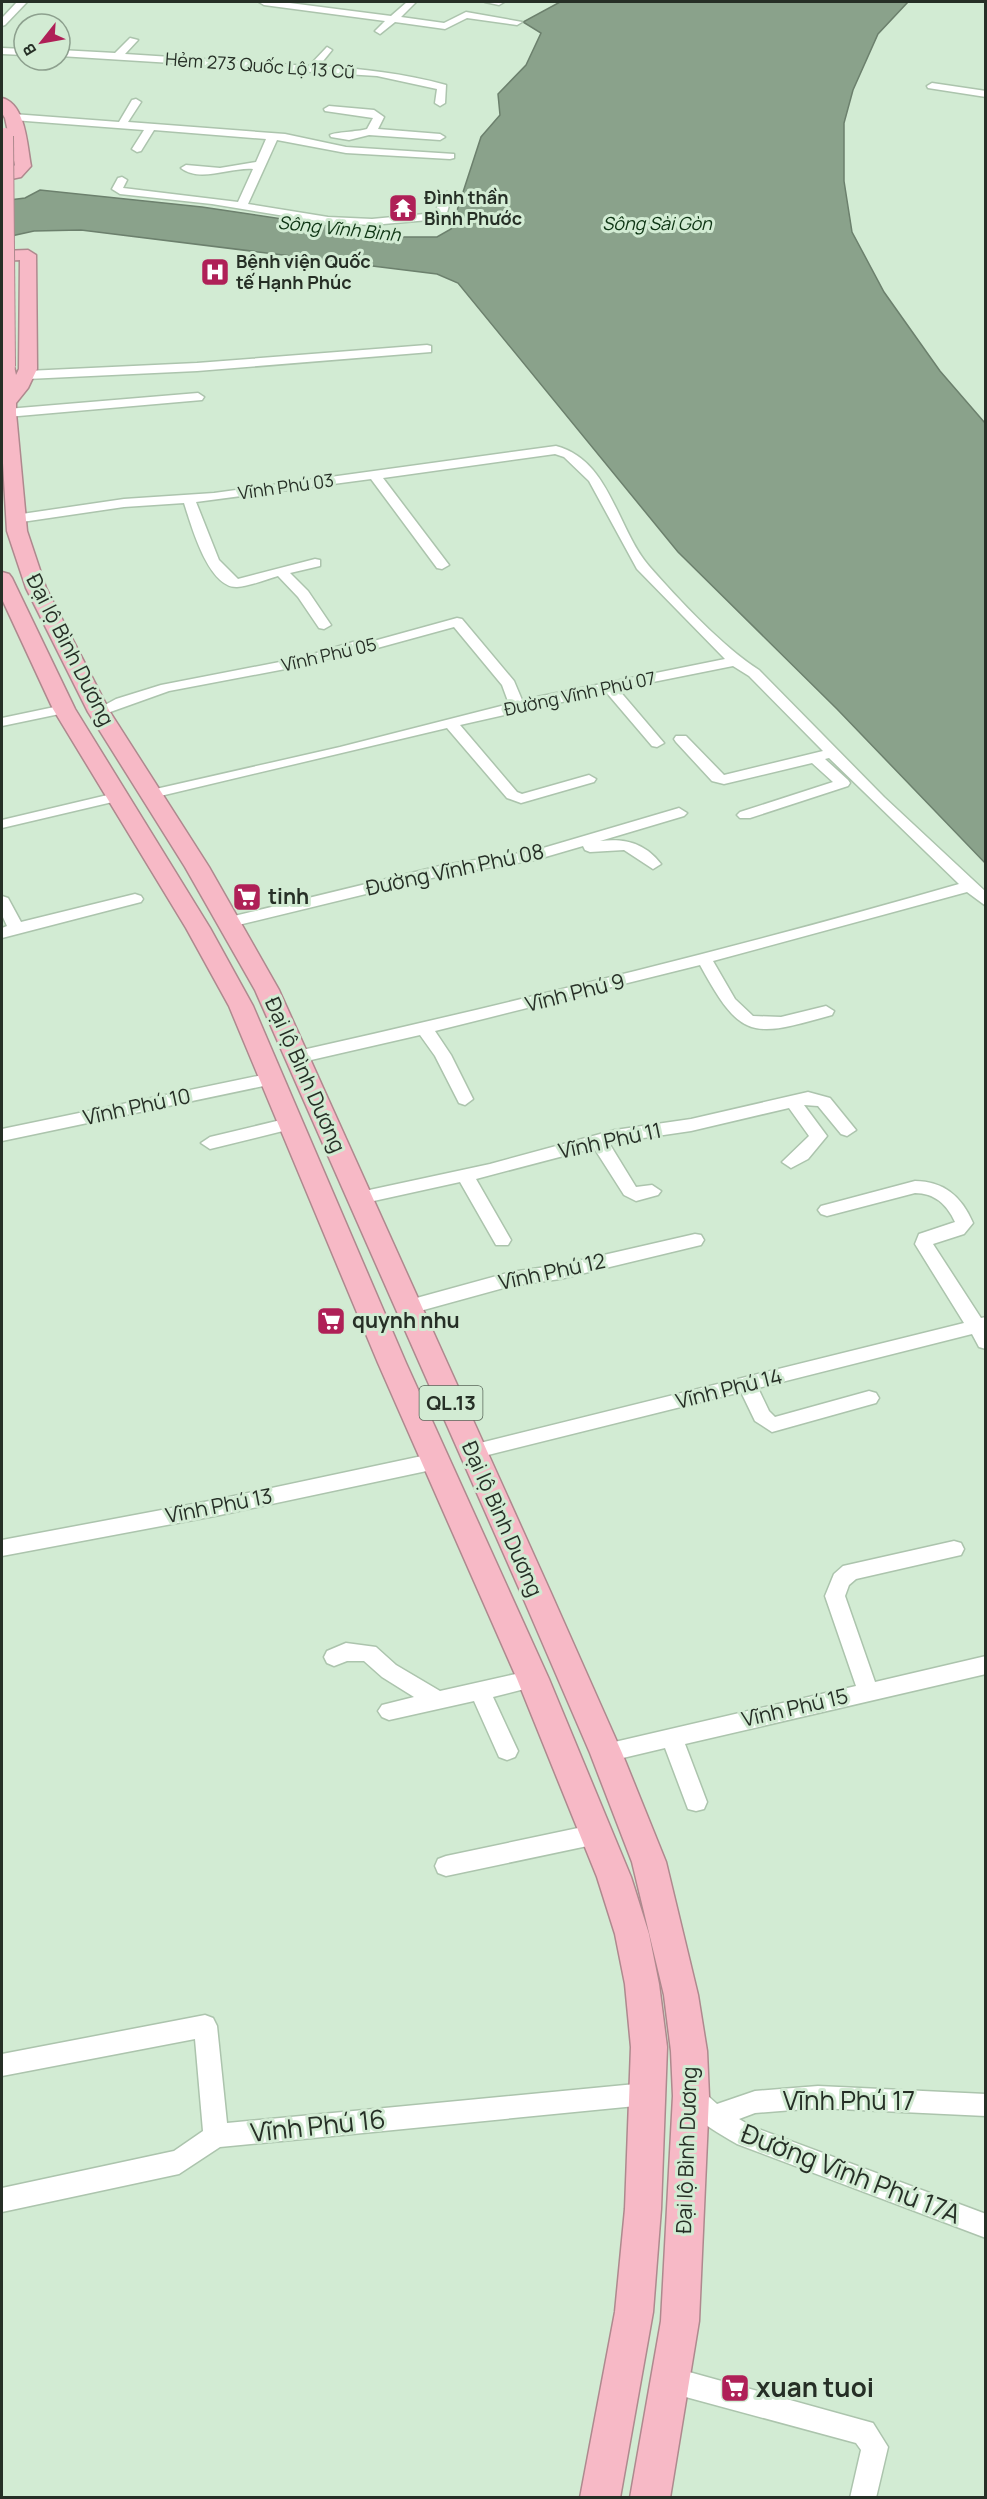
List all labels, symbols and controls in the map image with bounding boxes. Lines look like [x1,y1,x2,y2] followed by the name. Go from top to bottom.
[12,12,72,72] north arrow
[17,40,41,60] text: B
[164,46,356,84] street label: Hẻm 273 Quốc Lộ 13 Cũ
[424,185,522,230] place label: Đình thần Bình Phước
[387,192,419,224] temple icon: Đình thần Bình Phước
[277,210,403,247] water label: Sông Vĩnh Bình
[602,211,713,235] water label: Sông Sài Gòn
[236,249,371,294] place label: Bệnh viện Quốc tế Hạnh Phúc
[199,256,231,288] hospital icon: Bệnh viện Quốc tế Hạnh Phúc
[236,467,335,505] street label: Vĩnh Phú 03
[20,569,121,730] street label: Đại lộ Bình Dương
[279,631,379,677] street label: Vĩnh Phú 05
[502,665,658,721] street label: Đường Vĩnh Phú 07
[363,836,546,902] street label: Đường Vĩnh Phú 08
[231,881,263,913] supermarket icon: tinh
[268,882,309,910] place label: tinh
[522,966,627,1018] street label: Vĩnh Phú 9
[259,993,353,1157] street label: Đại lộ Bình Dương
[81,1081,193,1131] street label: Vĩnh Phú 10
[556,1115,664,1165] street label: Vĩnh Phú 11
[496,1246,608,1296] street label: Vĩnh Phú 12
[315,1305,347,1337] supermarket icon: quynh nhu
[352,1306,460,1334] place label: quynh nhu
[673,1361,785,1415] street label: Vĩnh Phú 14
[420,1386,482,1420] road number: QL.13
[456,1437,550,1601] street label: Đại lộ Bình Dương
[163,1481,274,1529] street label: Vĩnh Phú 13
[739,1681,851,1733] street label: Vĩnh Phú 15
[669,2066,703,2234] street label: Đại lộ Bình Dương
[783,2082,915,2118] street label: Vĩnh Phú 17
[249,2100,387,2150] street label: Vĩnh Phú 16
[736,2115,966,2232] street label: Đường Vĩnh Phú 17A
[756,2369,874,2405] place label: xuan tuoi
[719,2372,751,2404] supermarket icon: xuan tuoi

